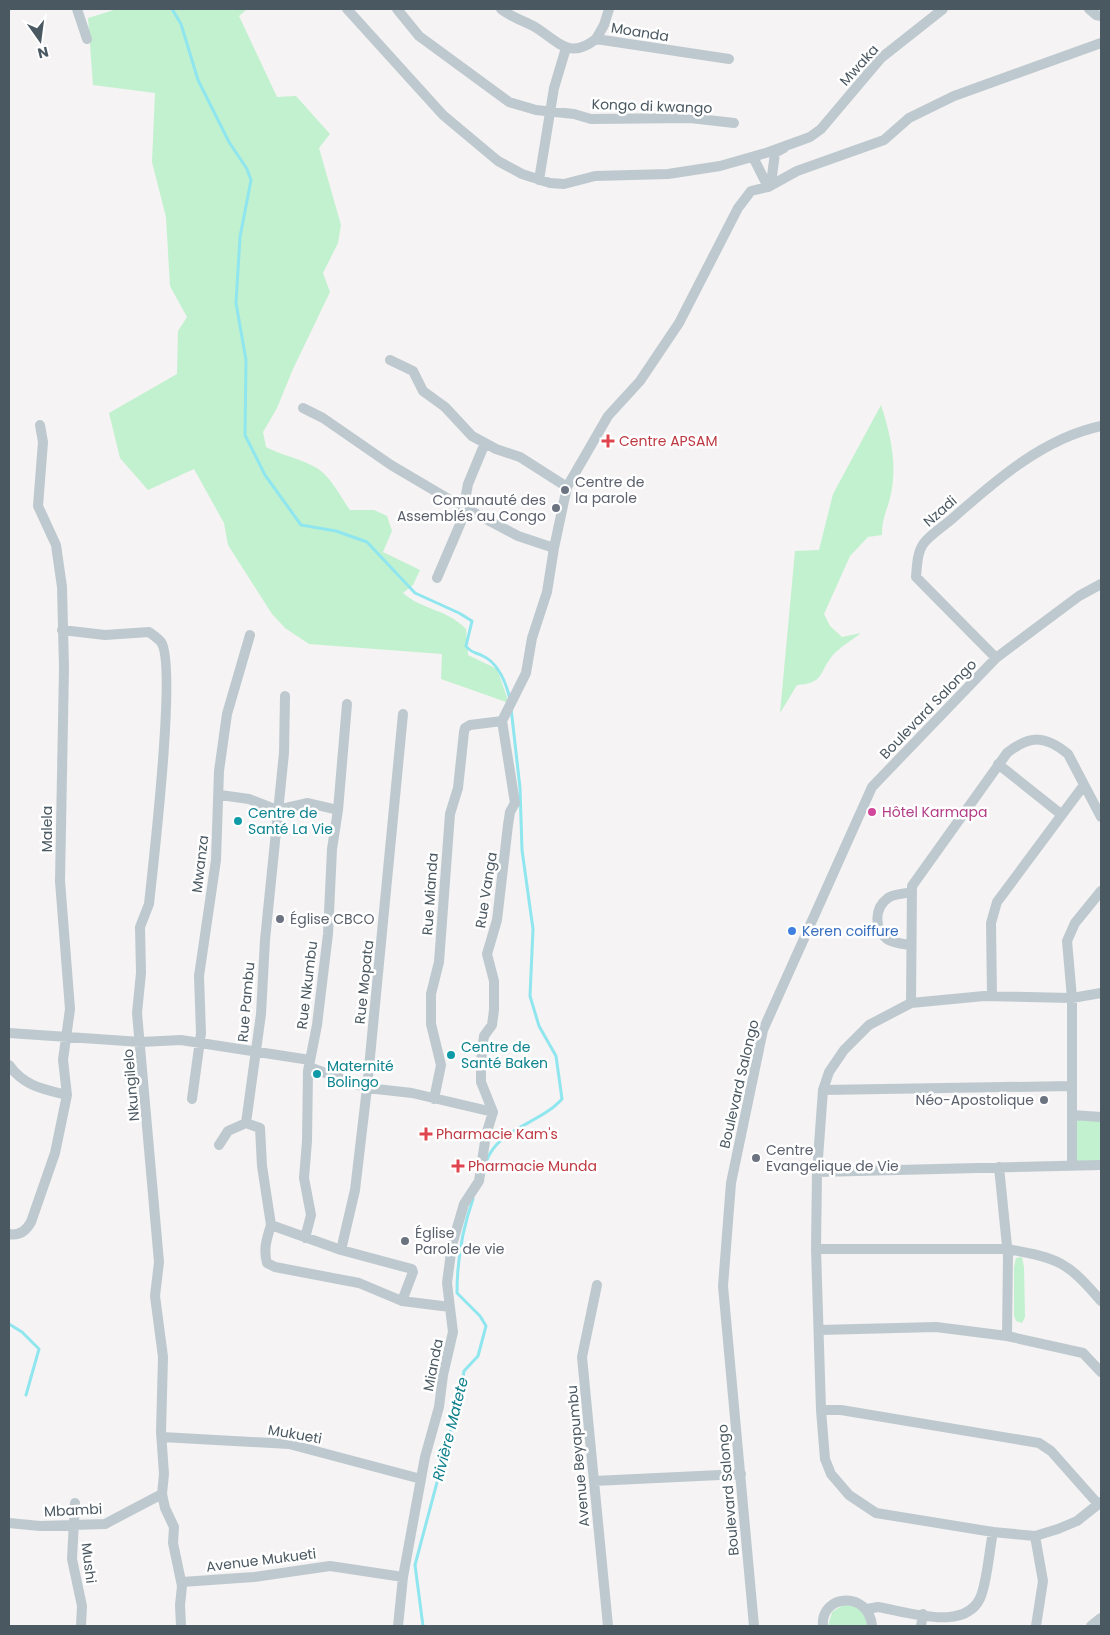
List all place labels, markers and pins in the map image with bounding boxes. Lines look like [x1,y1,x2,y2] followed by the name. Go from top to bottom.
[619,431,717,451] place label: Centre APSAM
[601,434,615,448] marker: Centre APSAM
[575,472,645,508] place label: Centre de la parole
[559,484,571,496] marker: Centre de la parole
[397,490,546,526] place label: Comunauté des Assemblés au Congo
[550,502,562,514] marker: Comunauté des Assemblés au Congo
[882,802,988,822] place label: Hôtel Karmapa
[248,803,333,839] place label: Centre de Santé La Vie
[866,806,878,818] marker: Hôtel Karmapa
[232,815,244,827] marker: Centre de Santé La Vie
[290,909,374,929] place label: Église CBCO
[274,913,286,925] marker: Église CBCO
[802,921,899,941] place label: Keren coiffure
[786,925,798,937] marker: Keren coiffure
[461,1037,548,1073] place label: Centre de Santé Baken
[445,1049,457,1061] marker: Centre de Santé Baken
[327,1056,394,1092] place label: Maternité Bolingo
[311,1068,323,1080] marker: Maternité Bolingo
[916,1090,1034,1110] place label: Néo-Apostolique
[1038,1094,1050,1106] marker: Néo-Apostolique
[436,1124,558,1144] place label: Pharmacie Kam's
[420,1128,432,1140] marker: Pharmacie Kam's
[766,1140,899,1176] place label: Centre Evangelique de Vie
[750,1152,762,1164] marker: Centre Evangelique de Vie
[468,1156,597,1176] place label: Pharmacie Munda
[452,1160,464,1172] marker: Pharmacie Munda
[415,1223,505,1259] place label: Église Parole de vie
[399,1235,411,1247] marker: Église Parole de vie

